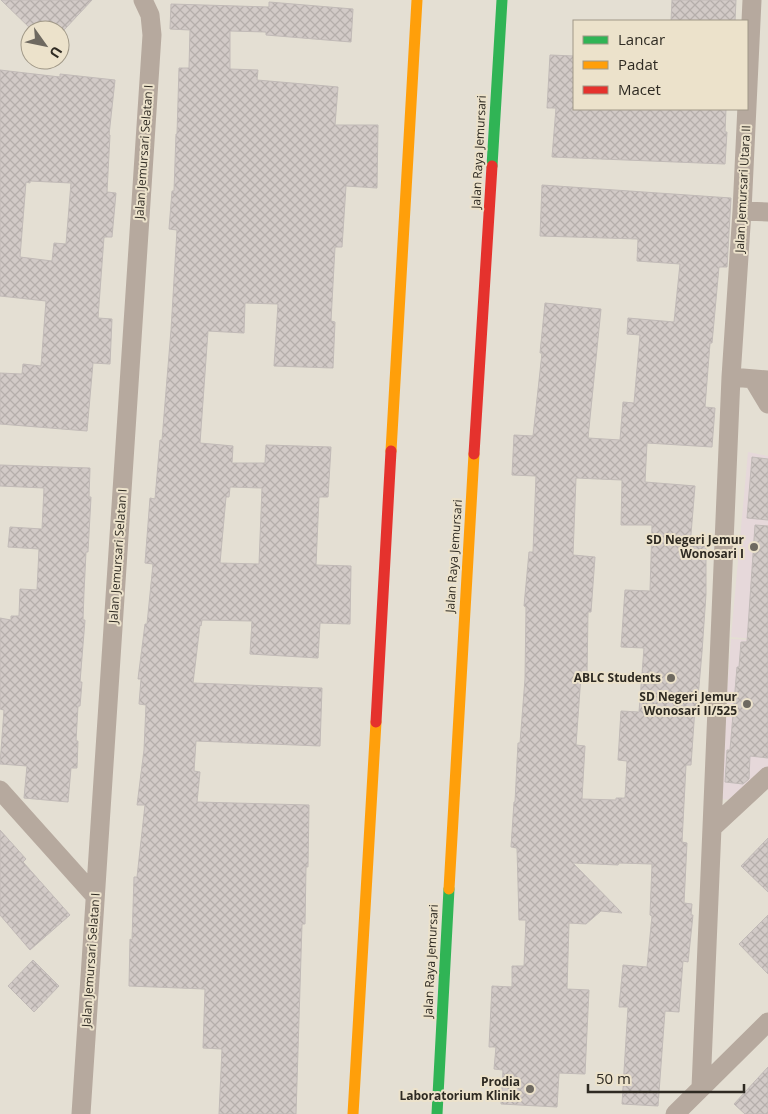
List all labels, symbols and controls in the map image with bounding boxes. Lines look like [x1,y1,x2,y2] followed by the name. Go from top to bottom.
[20,20,70,70] north arrow
[573,20,748,110] legend
[618,29,665,49] text: Lancar
[45,43,67,62] text: U
[618,54,658,74] text: Padat
[618,79,661,99] text: Macet
[130,84,157,221] street label: Jalan Jemursari Selatan I
[467,95,490,210] street label: Jalan Raya Jemursari
[731,125,754,254] street label: Jalan Jemursari Utara II
[104,488,131,625] street label: Jalan Jemursari Selatan I
[441,499,466,614] street label: Jalan Raya Jemursari
[646,531,745,562] place label: SD Negeri Jemur Wonosari I
[748,541,760,553] marker: SD Negeri Jemur Wonosari I
[574,669,661,686] place label: ABLC Students
[665,672,677,684] marker: ABLC Students
[639,688,738,719] place label: SD Negeri Jemur Wonosari II/525
[741,698,753,710] marker: SD Negeri Jemur Wonosari II/525
[77,892,104,1029] street label: Jalan Jemursari Selatan I
[419,904,442,1019] street label: Jalan Raya Jemursari
[588,1062,744,1094] scale bar
[596,1068,631,1088] text: 50 m
[399,1073,521,1104] place label: Prodia Laboratorium Klinik
[524,1083,536,1095] marker: Prodia Laboratorium Klinik

